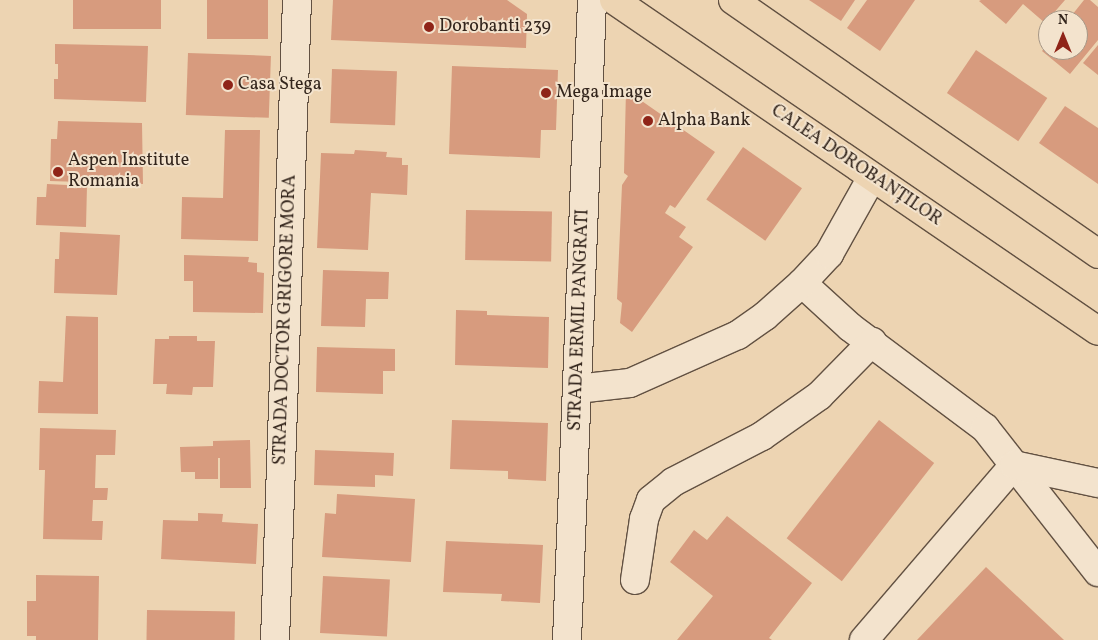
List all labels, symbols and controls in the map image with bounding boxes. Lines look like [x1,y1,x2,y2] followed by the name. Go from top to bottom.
[1038,10,1088,60] north arrow
[1058,11,1068,30] text: N
[439,16,551,38] place label: Dorobanti 239
[423,21,435,33] marker: Dorobanti 239
[238,74,322,96] place label: Casa Stega
[222,79,234,91] marker: Casa Stega
[556,82,652,104] place label: Mega Image
[540,87,552,99] marker: Mega Image
[766,101,946,231] street label: CALEA DOROBANȚILOR
[658,110,750,132] place label: Alpha Bank
[642,115,654,127] marker: Alpha Bank
[68,151,189,193] place label: Aspen Institute Romania
[52,166,64,178] marker: Aspen Institute Romania
[270,174,302,466] street label: STRADA DOCTOR GRIGORE MORA
[565,209,595,431] street label: STRADA ERMIL PANGRATI

